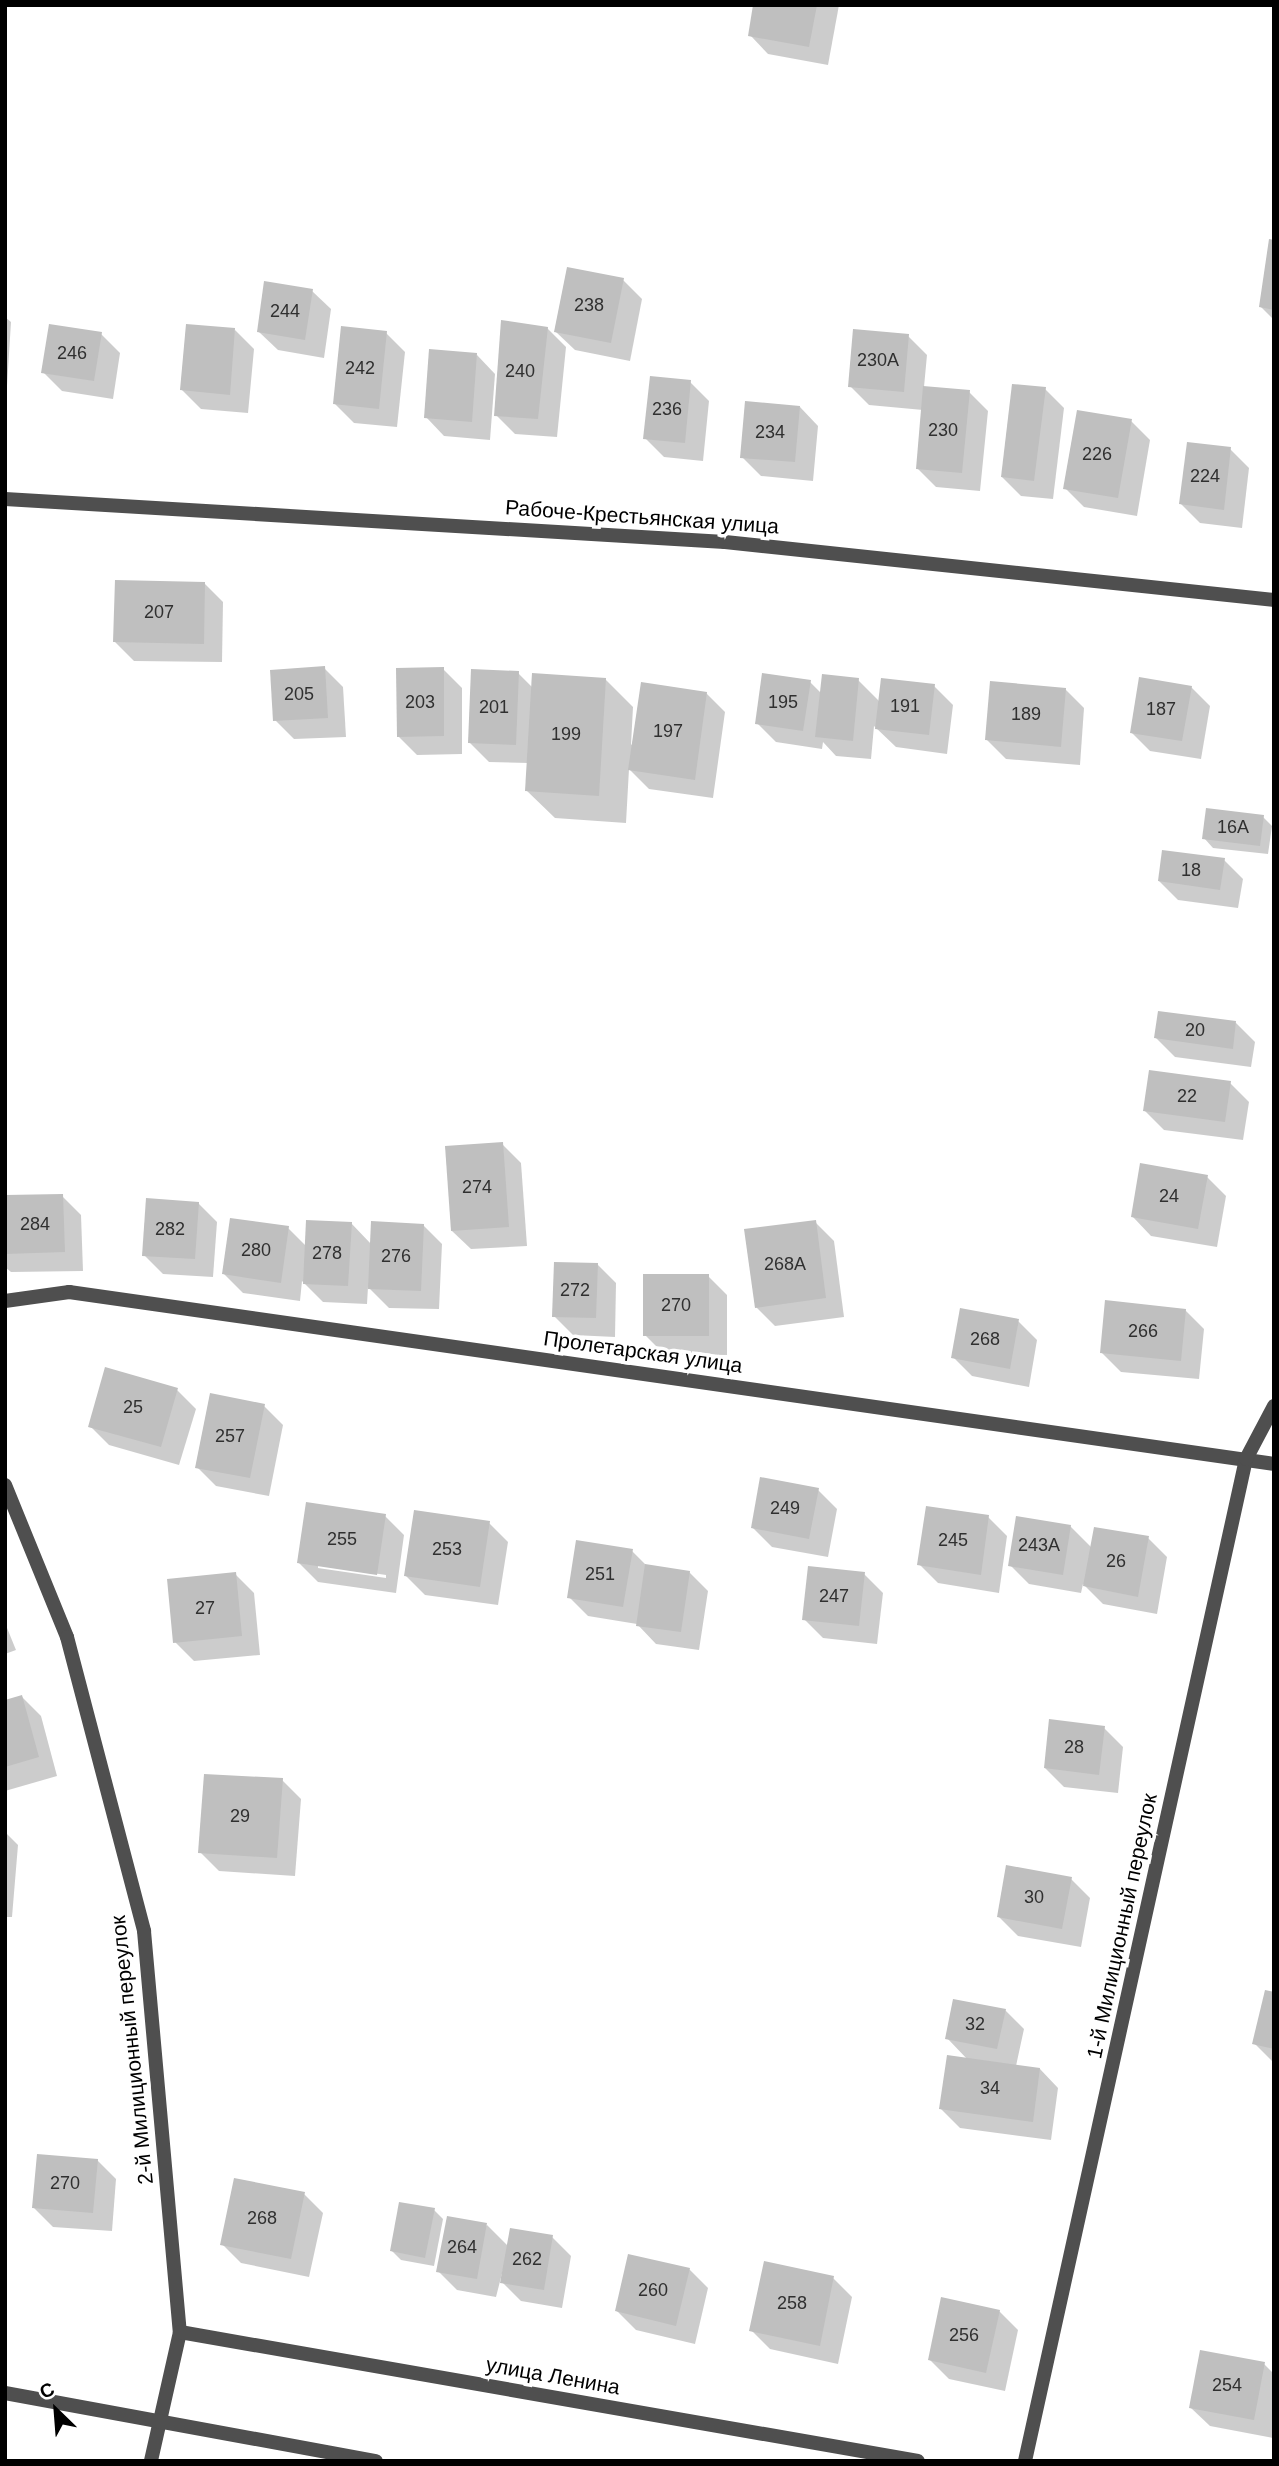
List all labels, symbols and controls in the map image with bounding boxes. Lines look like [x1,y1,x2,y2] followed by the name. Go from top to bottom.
[574,294,604,316] house number: 238
[270,300,300,322] house number: 244
[57,342,87,364] house number: 246
[857,349,899,371] house number: 230А
[345,357,375,379] house number: 242
[505,360,535,382] house number: 240
[652,398,682,420] house number: 236
[928,419,958,441] house number: 230
[755,421,785,443] house number: 234
[1082,443,1112,465] house number: 226
[1190,465,1220,487] house number: 224
[504,495,780,539] street label: Рабоче-Крестьянская улица
[144,601,174,623] house number: 207
[284,683,314,705] house number: 205
[405,691,435,713] house number: 203
[768,691,798,713] house number: 195
[890,695,920,717] house number: 191
[479,696,509,718] house number: 201
[1146,698,1176,720] house number: 187
[1011,703,1041,725] house number: 189
[653,720,683,742] house number: 197
[551,723,581,745] house number: 199
[1217,816,1249,838] house number: 16А
[1181,859,1201,881] house number: 18
[1185,1019,1205,1041] house number: 20
[1177,1085,1197,1107] house number: 22
[462,1176,492,1198] house number: 274
[1159,1185,1179,1207] house number: 24
[20,1213,50,1235] house number: 284
[155,1218,185,1240] house number: 282
[241,1239,271,1261] house number: 280
[312,1242,342,1264] house number: 278
[381,1245,411,1267] house number: 276
[764,1253,806,1275] house number: 268А
[560,1279,590,1301] house number: 272
[661,1294,691,1316] house number: 270
[1128,1320,1158,1342] house number: 266
[542,1326,744,1378] street label: Пролетарская улица
[970,1328,1000,1350] house number: 268
[123,1396,143,1418] house number: 25
[215,1425,245,1447] house number: 257
[770,1497,800,1519] house number: 249
[327,1528,357,1550] house number: 255
[938,1529,968,1551] house number: 245
[1018,1534,1060,1556] house number: 243А
[432,1538,462,1560] house number: 253
[1106,1550,1126,1572] house number: 26
[585,1563,615,1585] house number: 251
[819,1585,849,1607] house number: 247
[195,1597,215,1619] house number: 27
[1064,1736,1084,1758] house number: 28
[1082,1791,1162,2061] street label: 1-й Милиционный переулок
[230,1805,250,1827] house number: 29
[1024,1886,1044,1908] house number: 30
[105,1914,159,2186] street label: 2-й Милиционный переулок
[965,2013,985,2035] house number: 32
[980,2077,1000,2099] house number: 34
[50,2172,80,2194] house number: 270
[247,2207,277,2229] house number: 268
[447,2236,477,2258] house number: 264
[512,2248,542,2270] house number: 262
[638,2279,668,2301] house number: 260
[777,2292,807,2314] house number: 258
[949,2324,979,2346] house number: 256
[484,2352,622,2400] street label: улица Ленина
[1212,2374,1242,2396] house number: 254
[21,2375,91,2445] north arrow
[36,2378,58,2403] text: С

